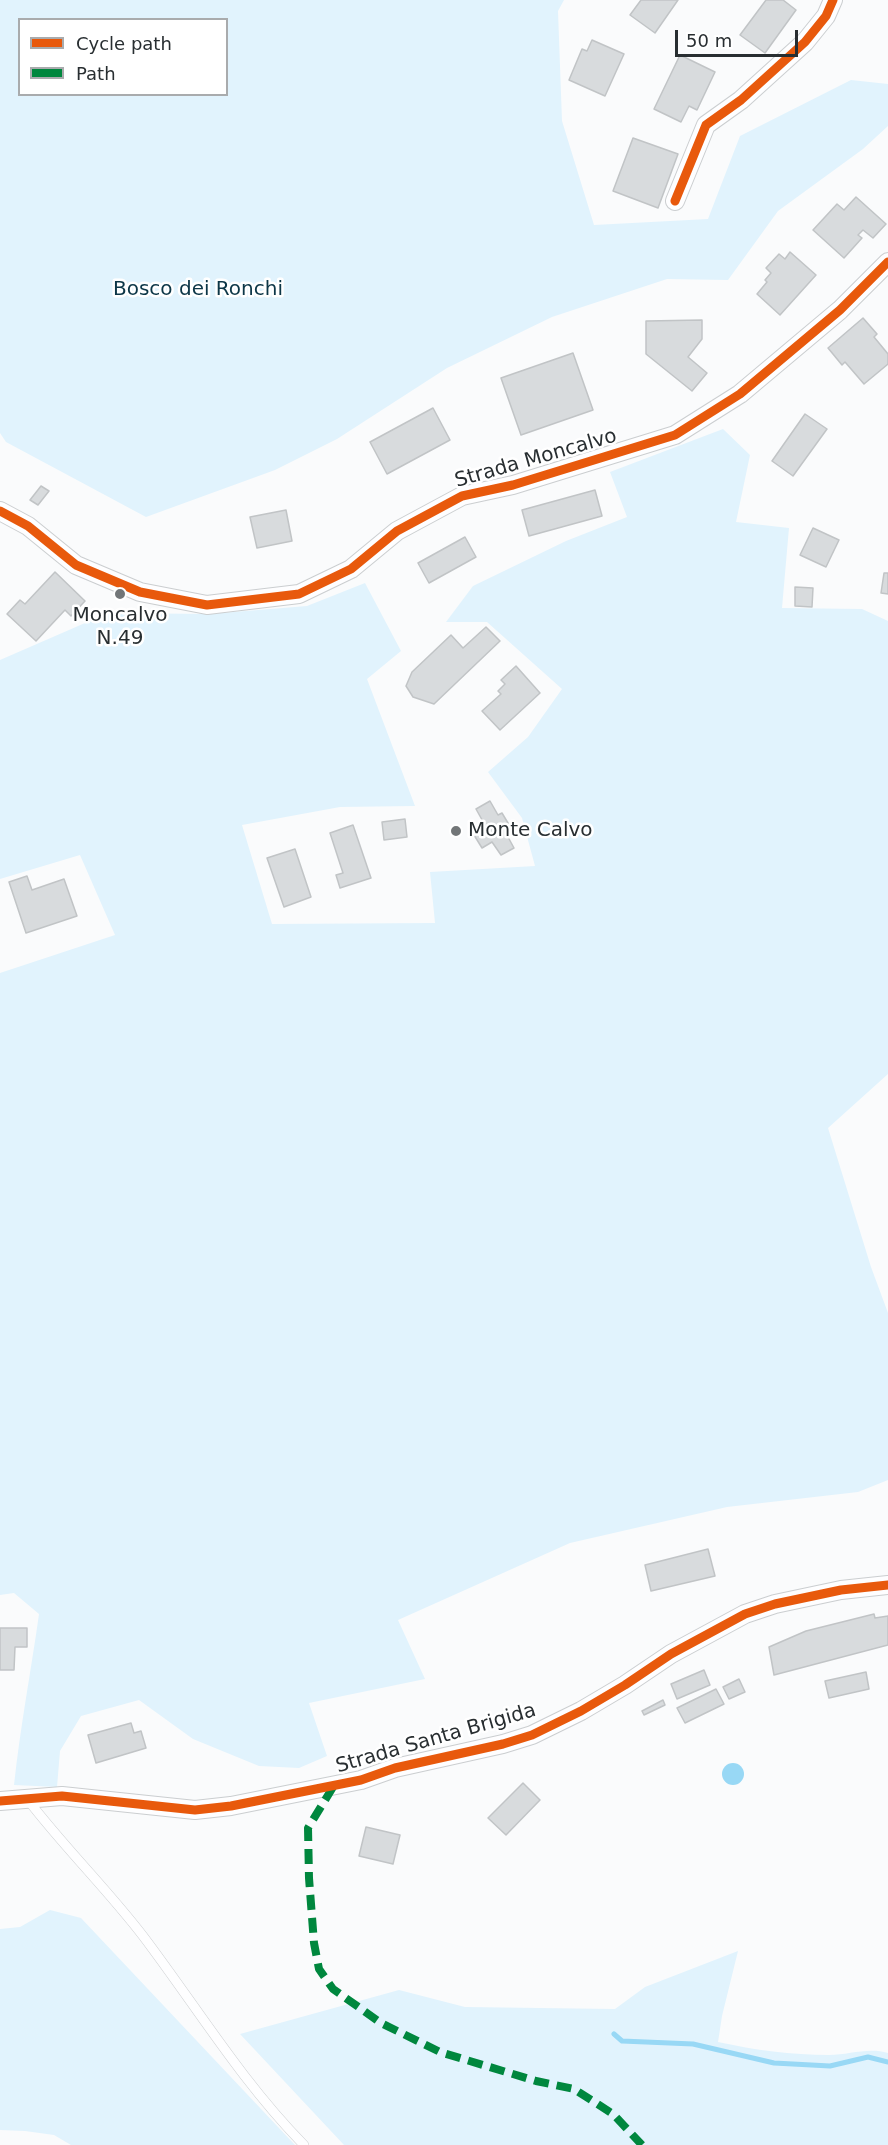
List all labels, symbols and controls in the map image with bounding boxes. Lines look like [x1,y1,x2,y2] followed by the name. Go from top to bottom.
[18,18,228,96] legend
[678,18,801,56] scale bar
[686,30,732,51] text: 50 m
[76,33,172,54] text: Cycle path
[76,63,116,84] text: Path
[113,278,283,302] park label: Bosco dei Ronchi
[452,424,620,494] street label: Strada Moncalvo
[113,587,127,601] marker: Moncalvo N.49
[72,604,168,651] place label: Moncalvo N.49
[468,819,593,843] place label: Monte Calvo
[449,824,463,838] marker: Monte Calvo
[333,1699,539,1779] street label: Strada Santa Brigida

